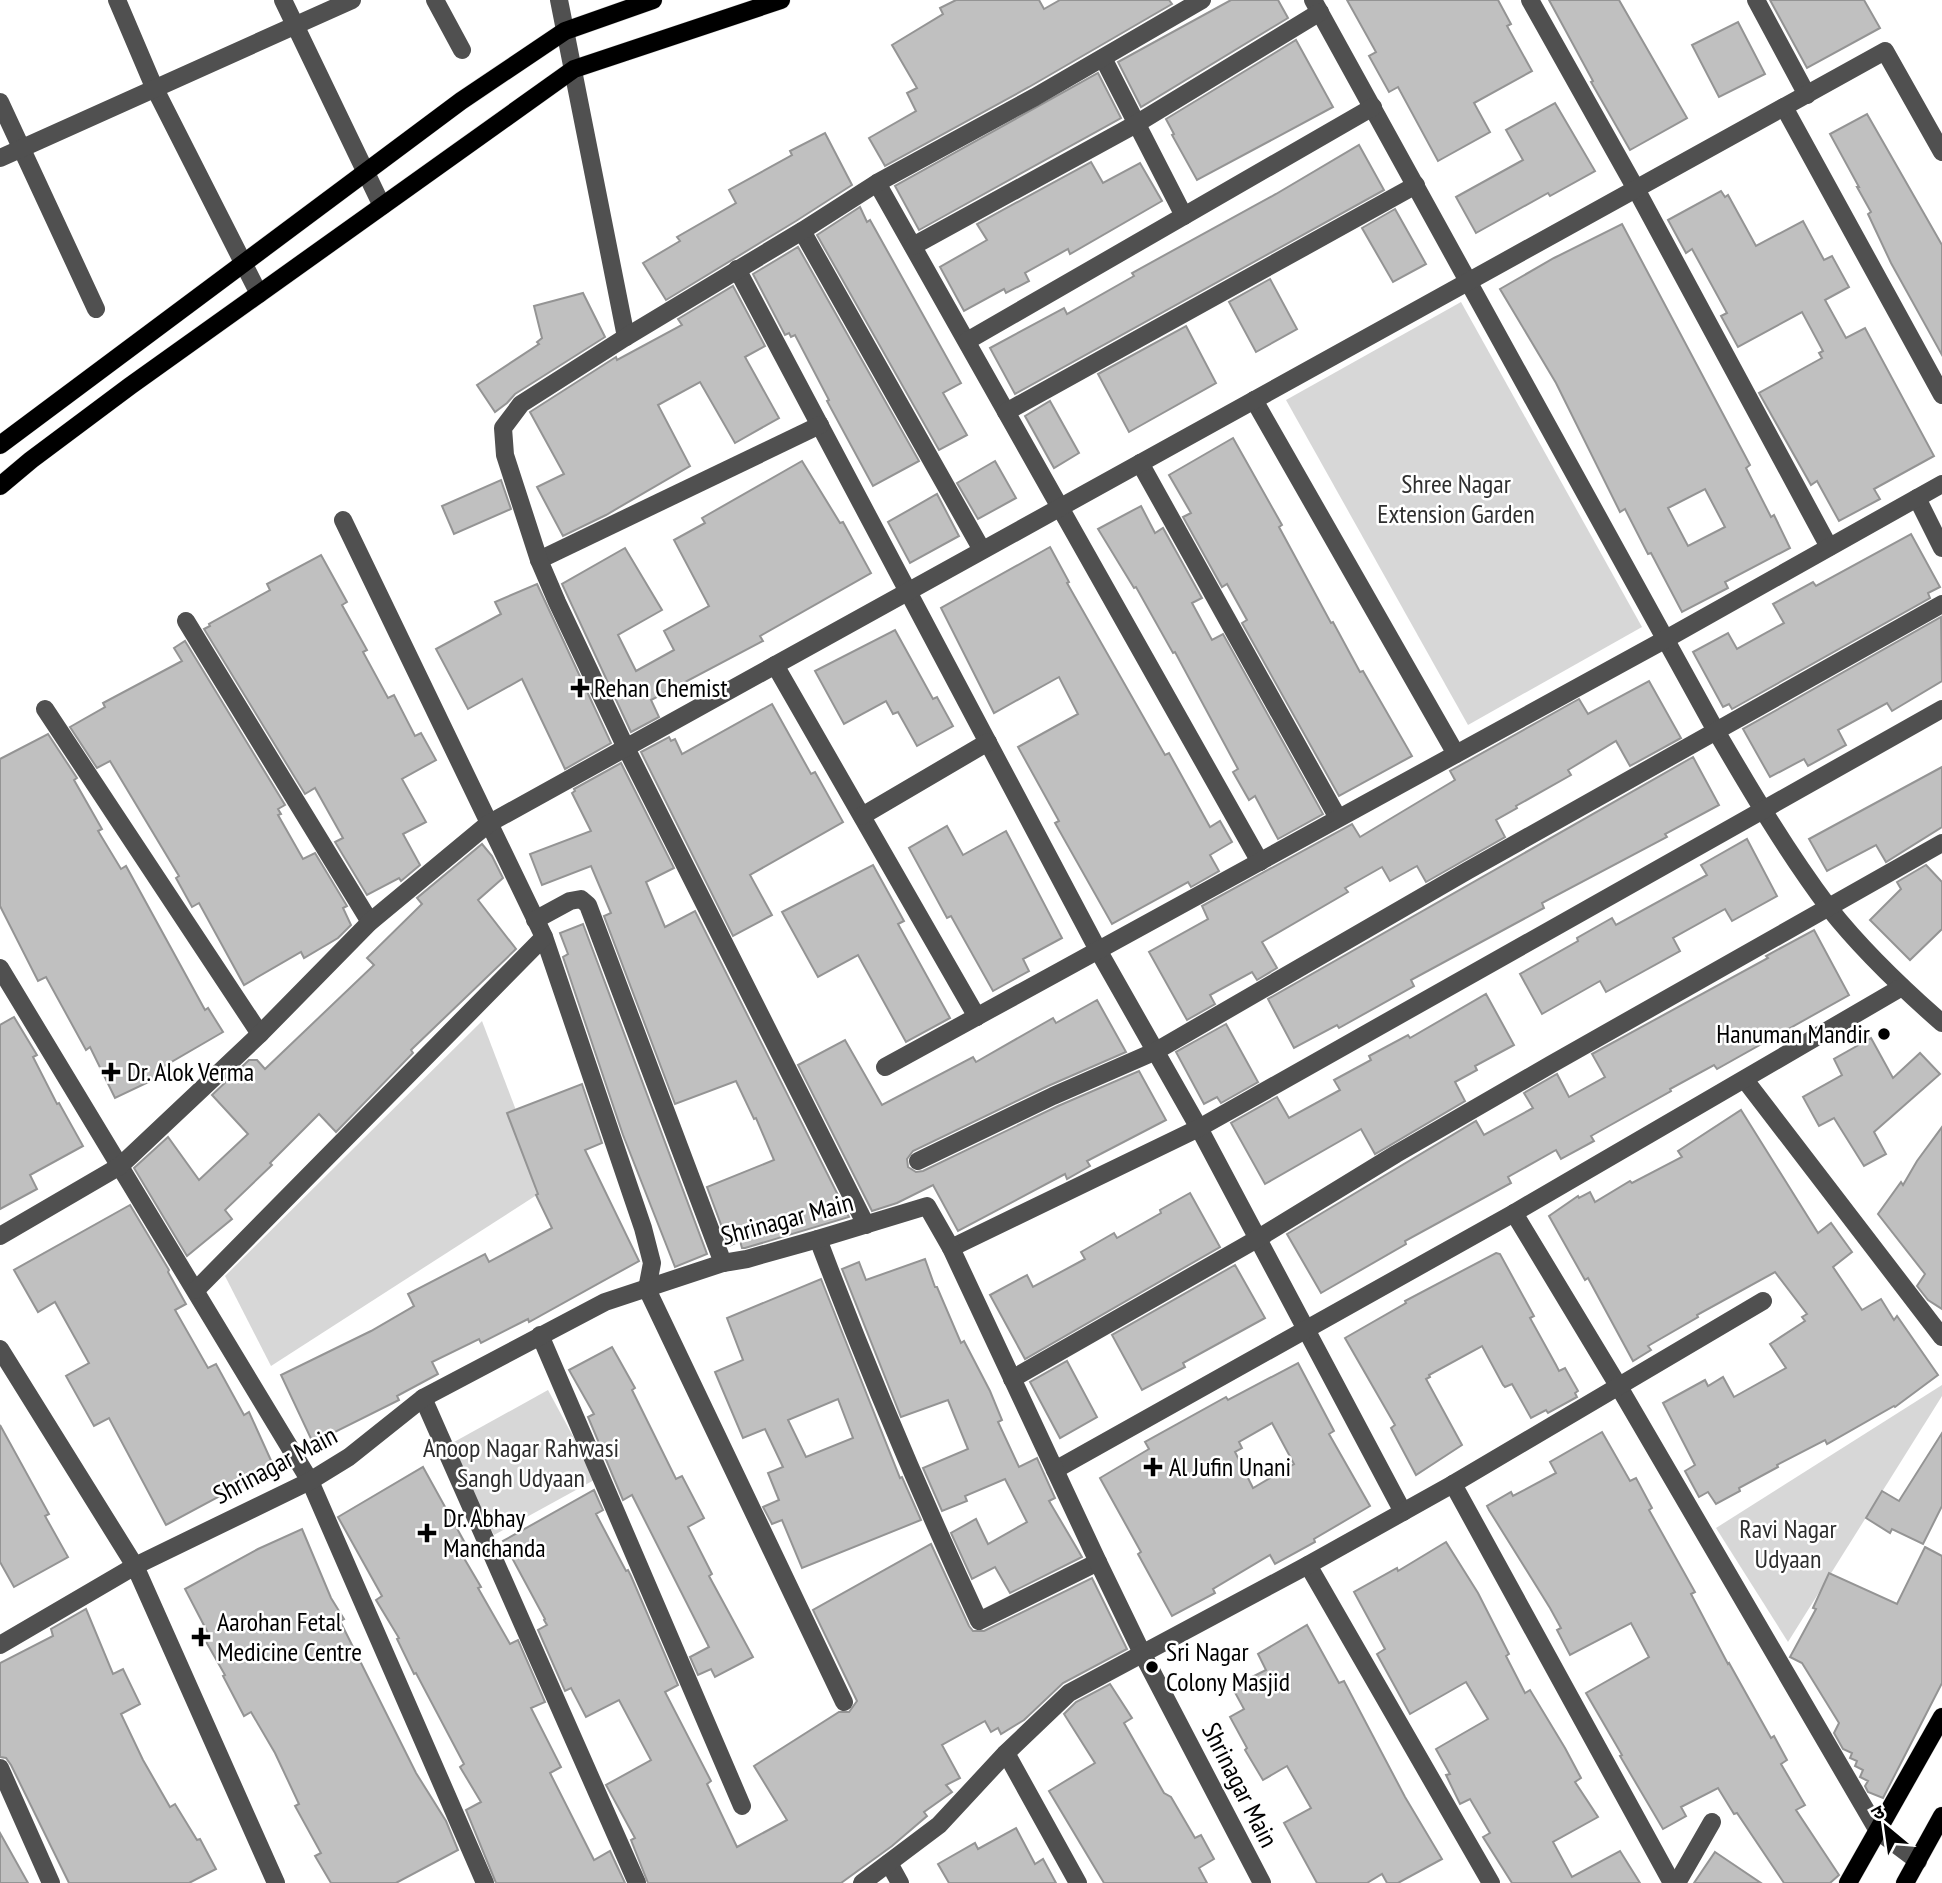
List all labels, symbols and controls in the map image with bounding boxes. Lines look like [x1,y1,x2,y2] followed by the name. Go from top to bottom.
[1377,467,1535,530] park label: Shree Nagar Extension Garden
[594,671,728,704] place label: Rehan Chemist
[572,680,588,696] marker: Rehan Chemist
[1716,1017,1870,1050] place label: Hanuman Mandir
[1876,1026,1892,1042] marker: Hanuman Mandir
[127,1055,254,1088] place label: Dr. Alok Verma
[101,1062,121,1082] marker: Dr. Alok Verma
[717,1185,857,1252] street label: Shrinagar Main
[207,1418,342,1511] street label: Shrinagar Main
[423,1431,619,1494] park label: Anoop Nagar Rahwasi Sangh Udyaan
[1169,1450,1291,1483] place label: Al Jufin Unani
[1143,1457,1163,1477] marker: Al Jufin Unani
[443,1501,546,1564] place label: Dr. Abhay Manchanda
[1739,1512,1837,1575] park label: Ravi Nagar Udyaan
[417,1523,437,1543] marker: Dr. Abhay Manchanda
[217,1605,362,1668] place label: Aarohan Fetal Medicine Centre
[191,1627,211,1647] marker: Aarohan Fetal Medicine Centre
[1166,1635,1290,1698] place label: Sri Nagar Colony Masjid
[1144,1659,1160,1675] marker: Sri Nagar Colony Masjid
[1195,1717,1286,1853] street label: Shrinagar Main
[1851,1792,1921,1862] north arrow
[1867,1799,1889,1825] text: उ

